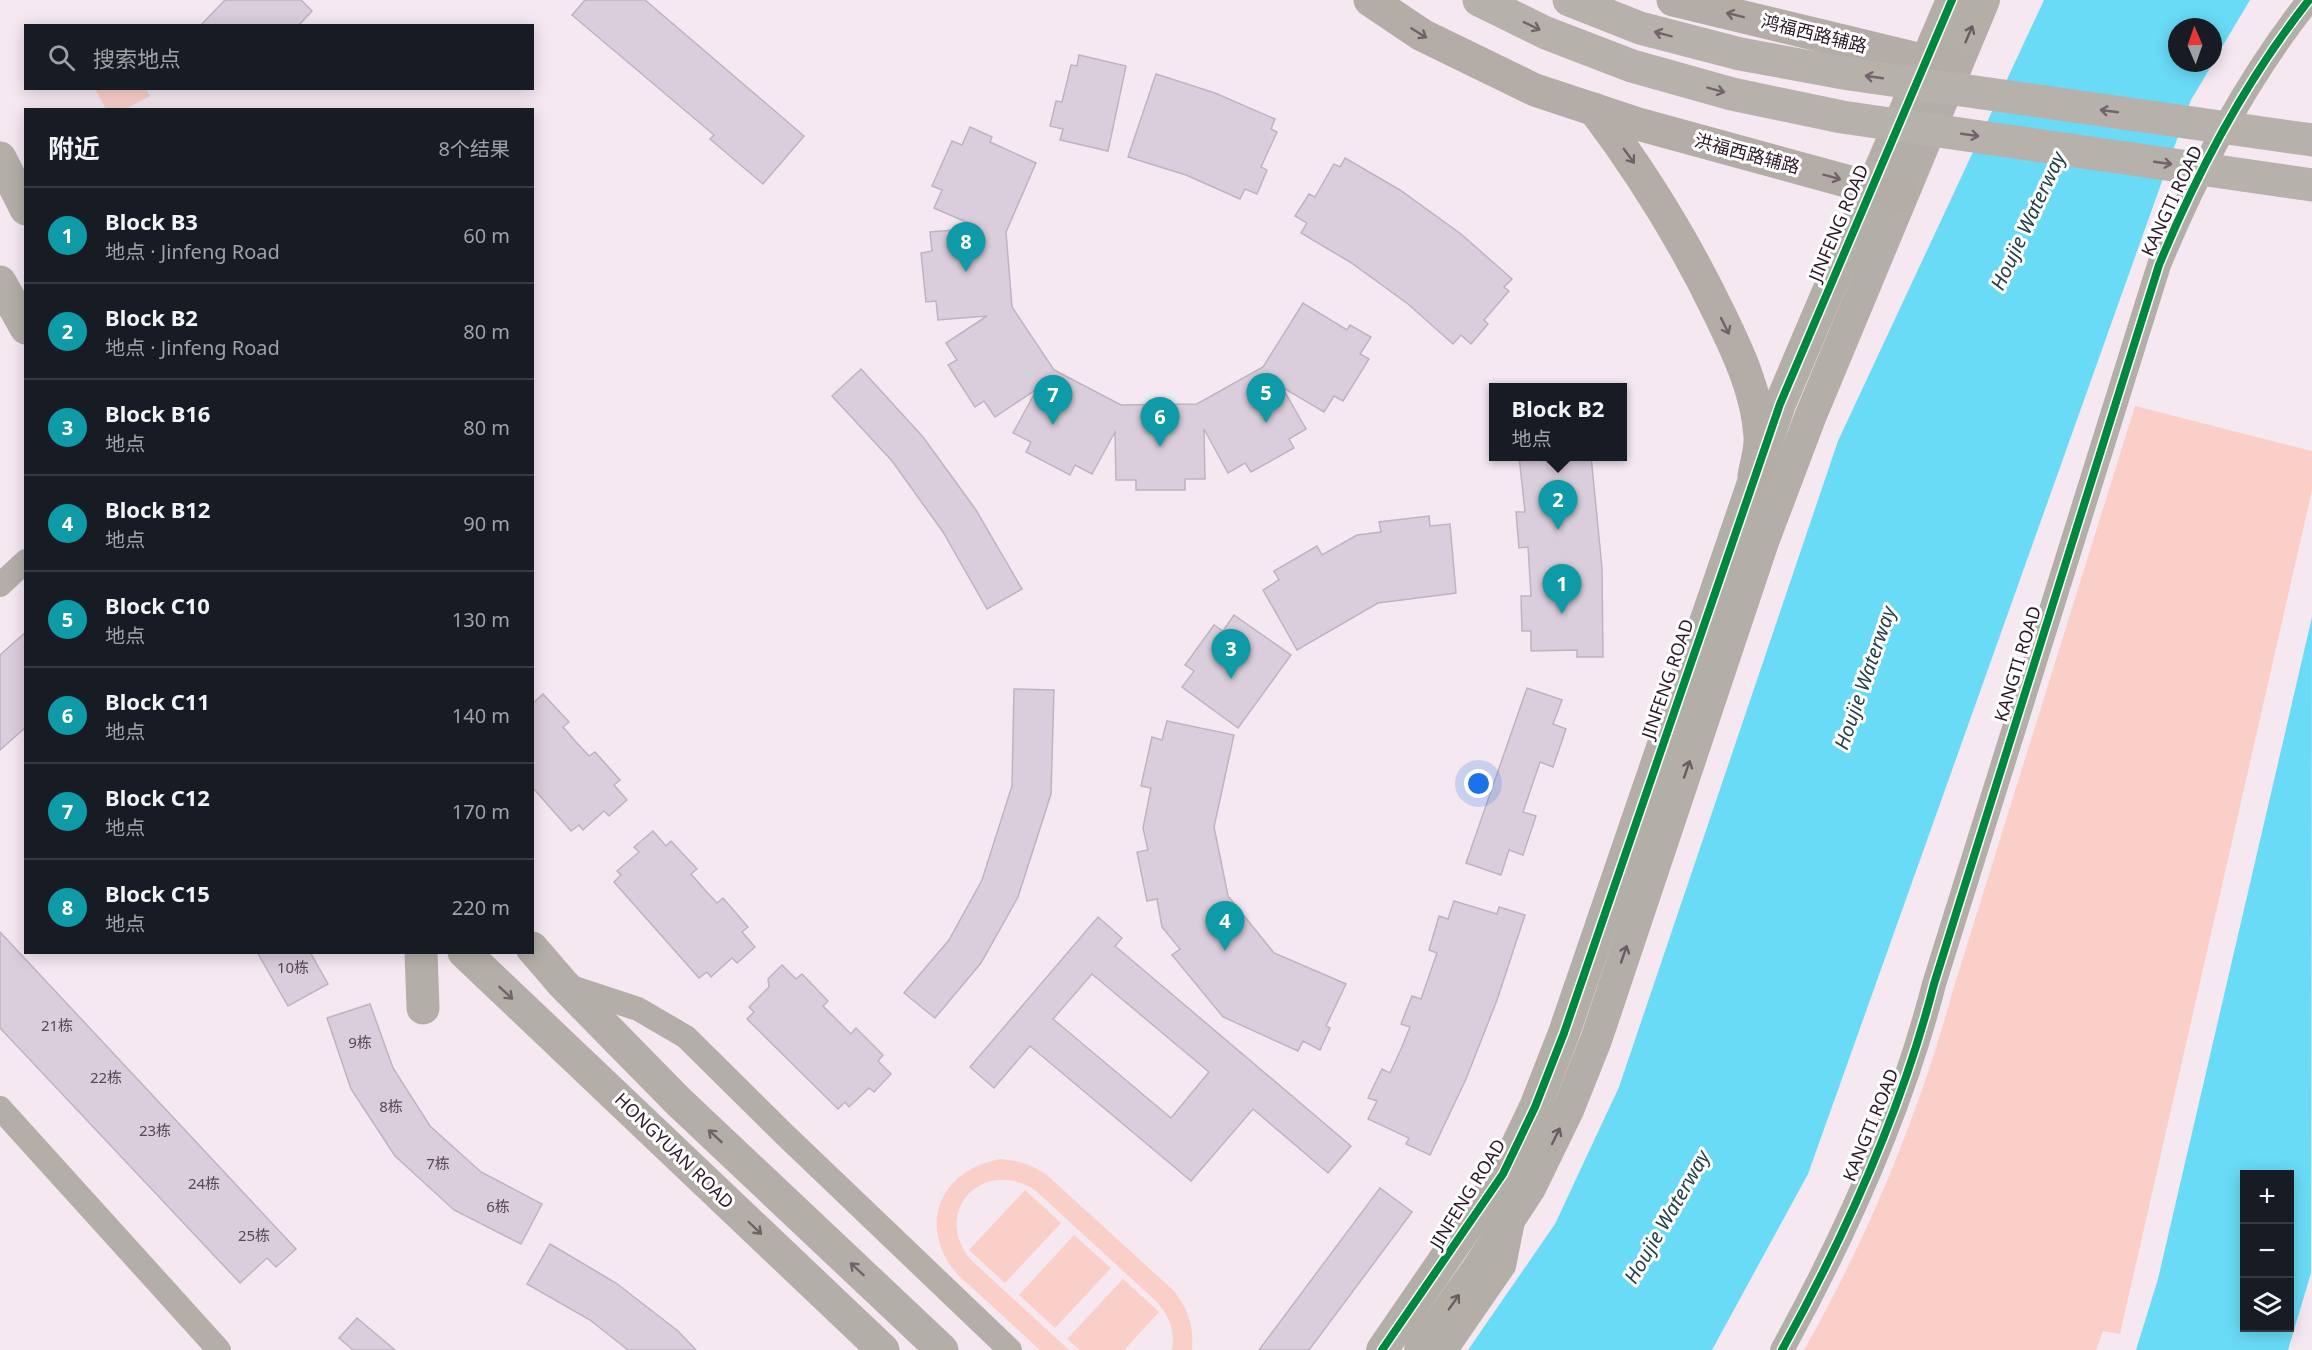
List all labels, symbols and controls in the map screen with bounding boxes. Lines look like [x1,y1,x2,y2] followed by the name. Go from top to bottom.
[1725,8,1744,20] one-way arrow
[1759,8,1870,58] street label: 鸿福西路辅路
[2168,18,2222,72] north arrow
[1523,20,1541,32] one-way arrow
[24,24,534,90] search box
[1964,26,1975,44] one-way arrow
[1410,27,1427,39] one-way arrow
[1653,27,1672,39] one-way arrow
[45,41,78,74] icon: search
[93,43,181,73] text: 搜索地点
[1865,72,1884,83] one-way arrow
[1706,84,1725,96] one-way arrow
[2099,105,2119,116] one-way arrow
[1692,127,1803,179] street label: 洪福西路辅路
[48,130,100,166] text: 附近
[1959,130,1979,141] one-way arrow
[439,135,510,162] text: 8个结果
[2135,141,2207,260] street label: KANGTI ROAD
[1984,146,2072,294] water label: Houjie Waterway
[1623,148,1636,164] one-way arrow
[2152,157,2172,168] one-way arrow
[1802,160,1874,287] street label: JINFENG ROAD
[1822,172,1841,184] one-way arrow
[105,206,198,236] text: Block B3
[62,222,73,249] text: 1
[463,222,510,249] text: 60 m
[946,222,986,272] pin: 8
[105,238,280,265] text: 地点 · Jinfeng Road
[105,302,198,332] text: Block B2
[1720,316,1732,334] one-way arrow
[62,318,73,345] text: 2
[463,318,510,345] text: 80 m
[105,334,280,361] text: 地点 · Jinfeng Road
[1246,374,1286,423] pin: 5
[1034,376,1072,425] pin: 7
[1489,383,1627,461] popup
[1512,393,1604,423] text: Block B2
[105,398,210,428] text: Block B16
[1140,398,1180,447] pin: 6
[62,414,73,441] text: 3
[463,414,510,441] text: 80 m
[1512,425,1552,452] text: 地点
[105,430,145,457] text: 地点
[1538,480,1578,530] pin: 2
[105,494,210,524] text: Block B12
[62,510,73,537] text: 4
[463,510,510,537] text: 90 m
[105,526,145,553] text: 地点
[1542,564,1582,614] pin: 1
[105,590,210,620] text: Block C10
[1827,601,1902,753] water label: Houjie Waterway
[1988,603,2046,724] street label: KANGTI ROAD
[62,606,73,633] text: 5
[452,606,510,633] text: 130 m
[1635,616,1699,744] street label: JINFENG ROAD
[105,622,145,649] text: 地点
[1212,630,1250,679] pin: 3
[105,686,210,716] text: Block C11
[62,702,73,729] text: 6
[452,702,510,729] text: 140 m
[105,718,145,745] text: 地点
[1682,760,1693,779] one-way arrow
[1464,769,1493,798] your location
[105,782,210,812] text: Block C12
[62,798,73,825] text: 7
[452,798,510,825] text: 170 m
[105,814,145,841] text: 地点
[105,878,210,908] text: Block C15
[62,894,73,921] text: 8
[452,894,510,921] text: 220 m
[1206,902,1244,951] pin: 4
[105,910,145,937] text: 地点
[1620,945,1631,964] one-way arrow
[277,957,309,977] house number: 10栋
[499,985,514,1000] one-way arrow
[41,1015,73,1035] house number: 21栋
[348,1032,372,1052] house number: 9栋
[1837,1065,1904,1185] street label: KANGTI ROAD
[90,1067,122,1087] house number: 22栋
[610,1087,739,1213] street label: HONGYUAN ROAD
[379,1096,403,1116] house number: 8栋
[139,1120,171,1140] house number: 23栋
[708,1128,723,1143] one-way arrow
[1550,1128,1562,1146] one-way arrow
[1423,1134,1510,1255] street label: JINFENG ROAD
[1617,1144,1717,1288] water label: Houjie Waterway
[426,1153,450,1173] house number: 7栋
[2240,1170,2294,1332] map controls
[2240,1170,2294,1224] button: +
[188,1173,220,1193] house number: 24栋
[486,1196,510,1216] house number: 6栋
[747,1220,762,1235] one-way arrow
[2240,1224,2294,1278] button: −
[238,1225,270,1245] house number: 25栋
[850,1262,865,1276] one-way arrow
[2240,1278,2294,1332] button: layers
[1448,1295,1460,1311] one-way arrow

